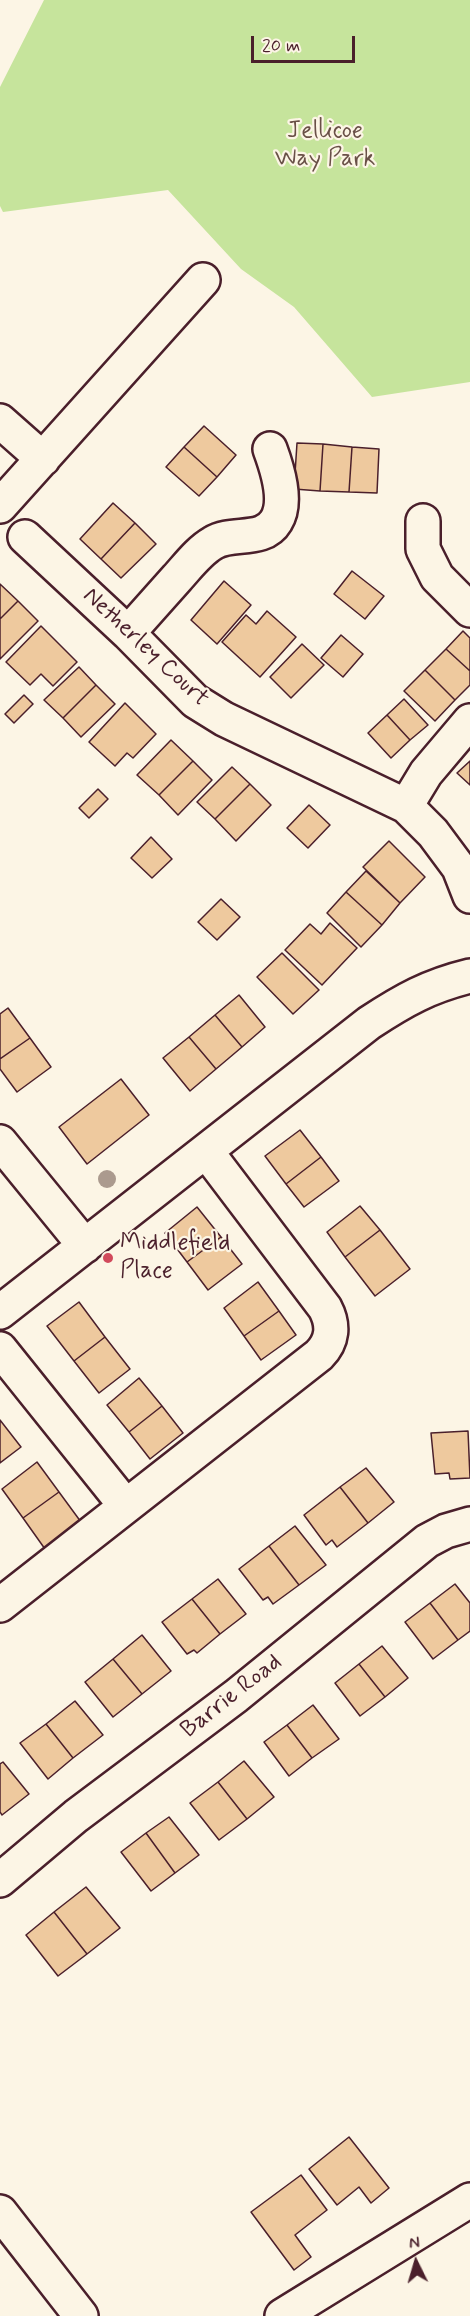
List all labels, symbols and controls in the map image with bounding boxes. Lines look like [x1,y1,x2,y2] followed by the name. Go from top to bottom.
[254,24,358,62] scale bar
[262,34,300,58] text: 20 m
[275,118,375,174] park label: Jellicoe Way Park
[76,582,214,714] street label: Netherley Court
[120,1230,230,1286] place label: Middlefield Place
[101,1251,115,1265] marker: Middlefield Place
[176,1649,288,1745] street label: Barrie Road
[386,2232,446,2292] north arrow
[408,2233,421,2254] text: N

